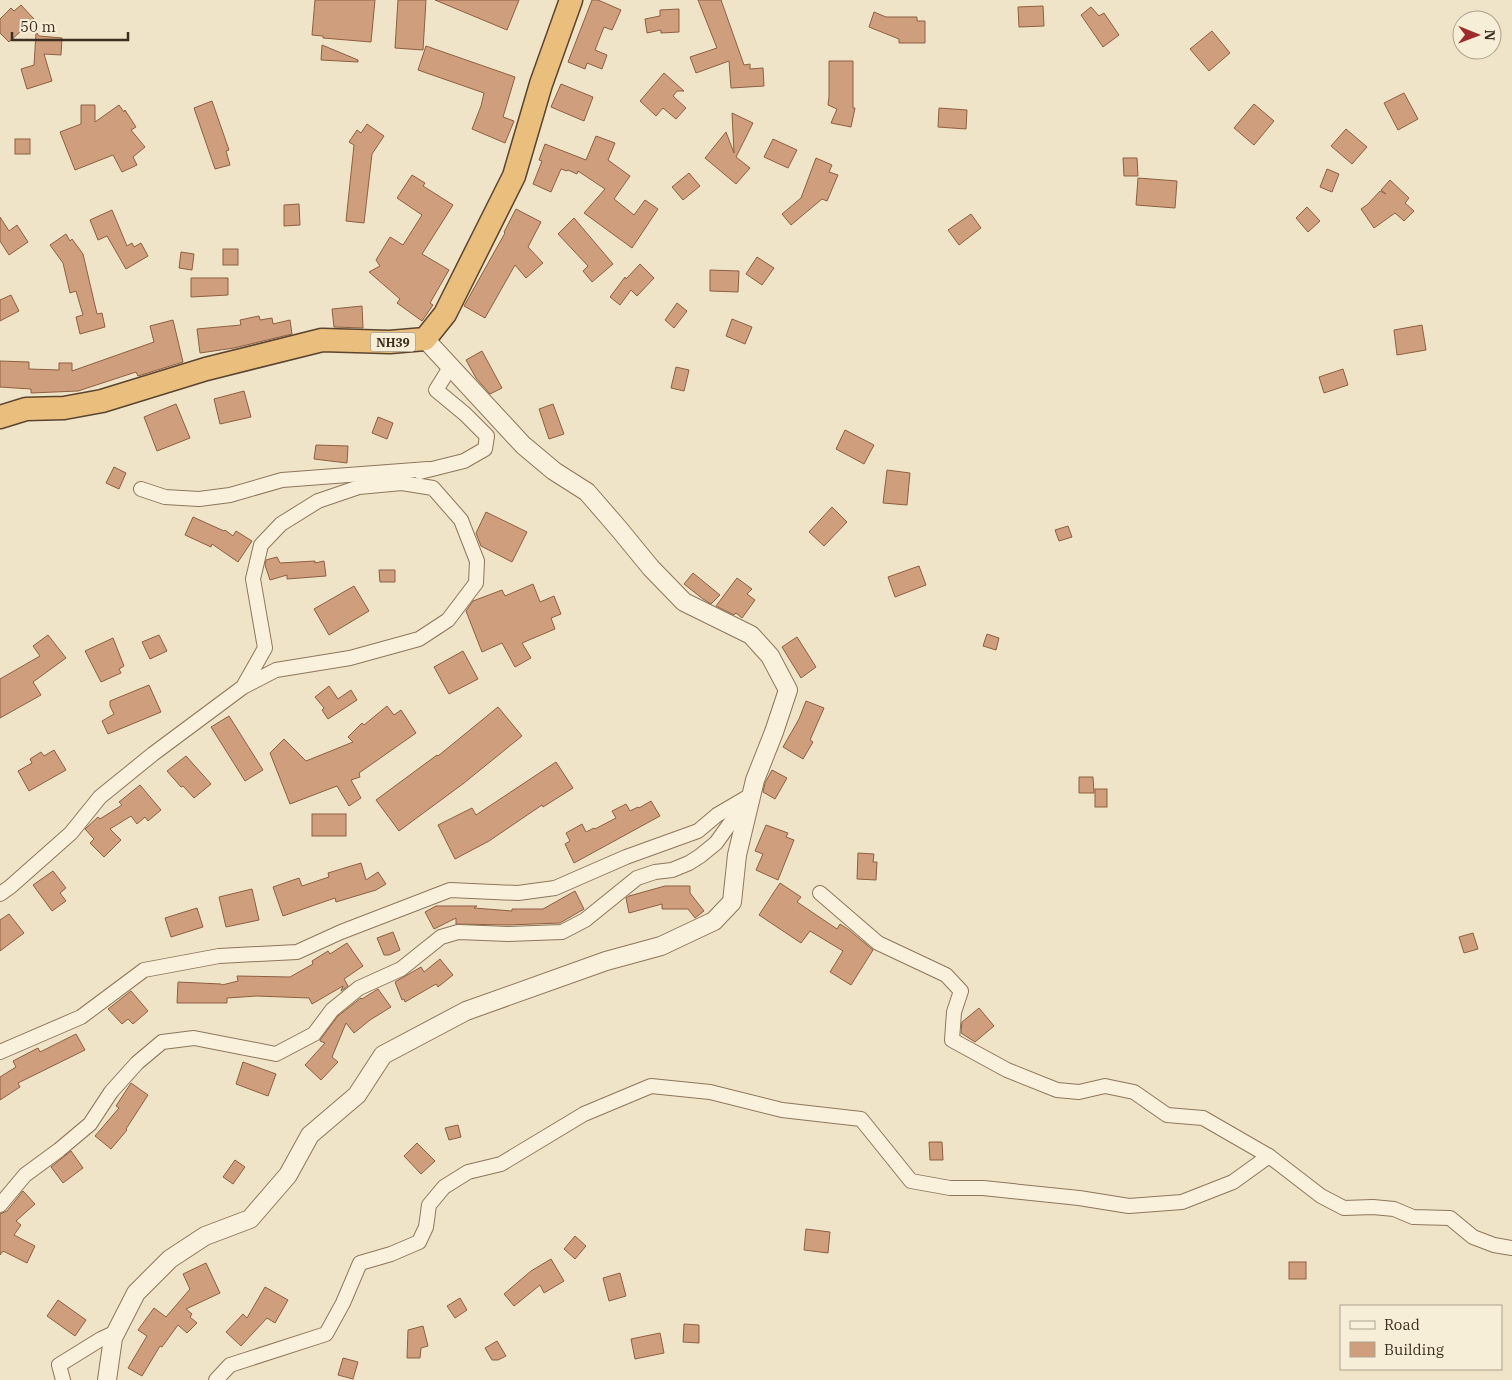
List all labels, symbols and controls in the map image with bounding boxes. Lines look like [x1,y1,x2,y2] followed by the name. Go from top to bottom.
[12,10,129,42] scale bar
[1452,10,1502,60] north arrow
[20,17,56,36] text: 50 m
[1481,30,1499,41] text: N
[370,332,416,352] road number: NH39
[1340,1305,1502,1370] legend
[1384,1315,1420,1334] text: Road
[1384,1340,1444,1359] text: Building

